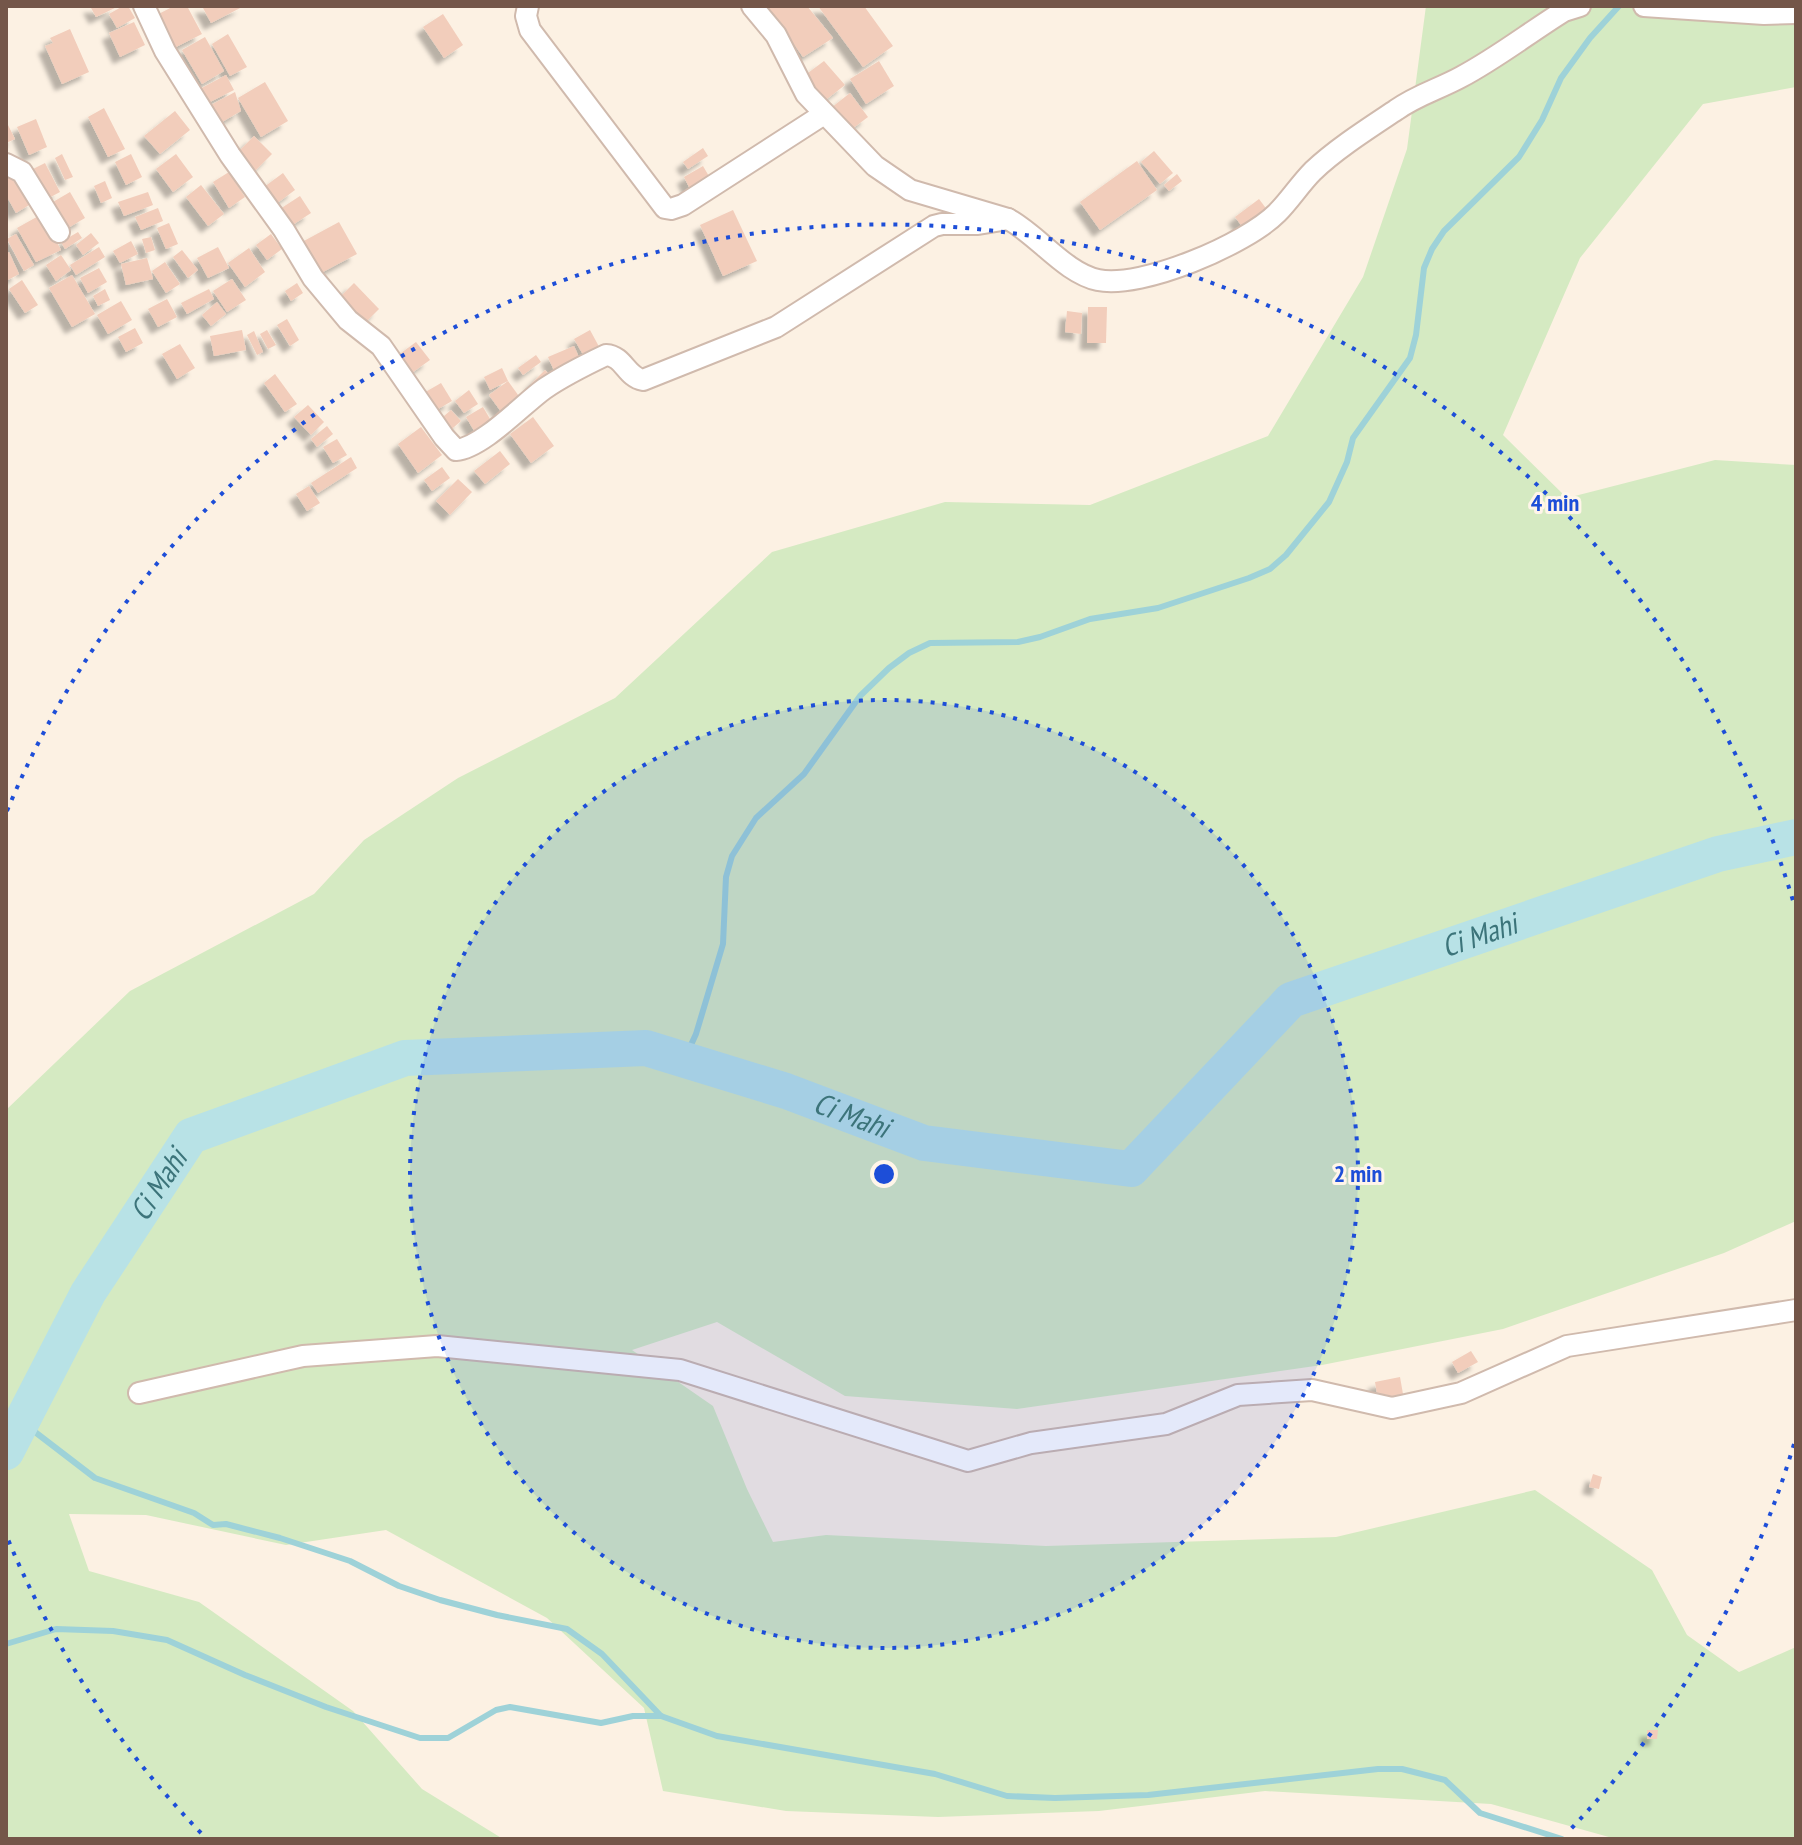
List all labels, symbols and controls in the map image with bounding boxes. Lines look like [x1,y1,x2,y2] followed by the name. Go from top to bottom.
[1531,487,1579,518] text: 4 min
[1436,902,1525,965] water label: Ci Mahi
[809,1082,898,1147] water label: Ci Mahi
[120,1138,197,1227] water label: Ci Mahi
[1334,1158,1382,1189] text: 2 min
[870,1160,898,1188] centre of rings

